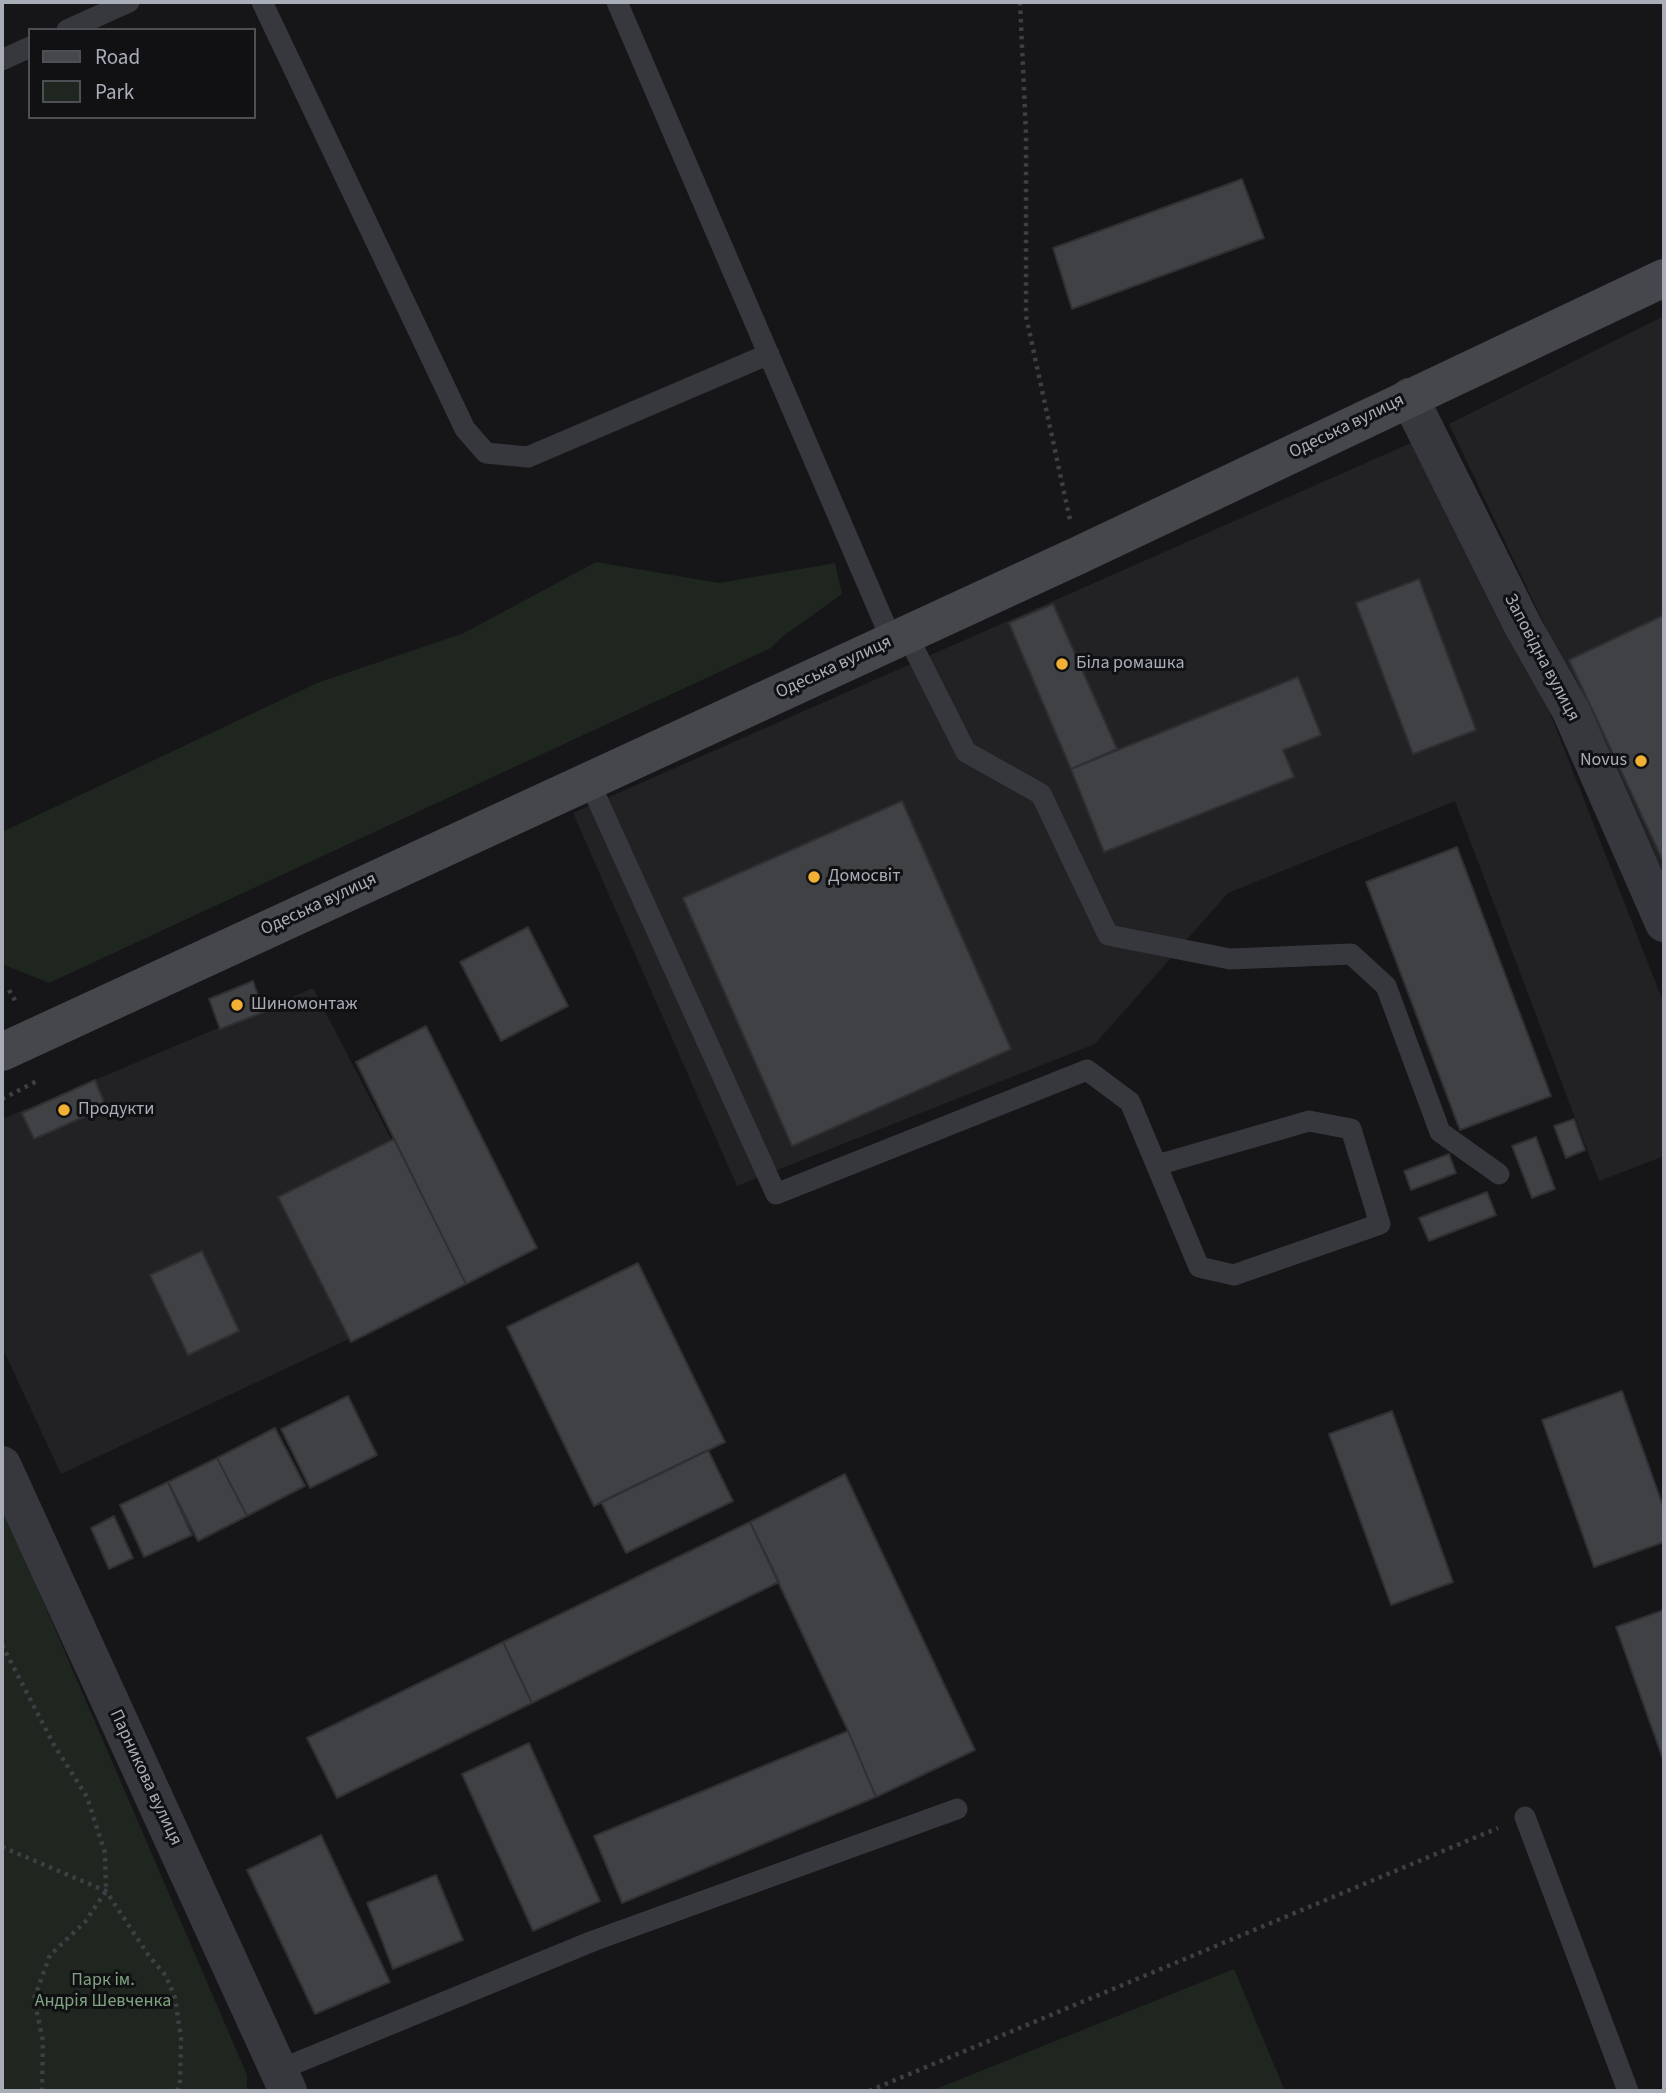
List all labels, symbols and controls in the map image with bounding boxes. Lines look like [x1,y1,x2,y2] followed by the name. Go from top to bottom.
[28,28,256,119] legend
[95,42,140,72] text: Road
[95,77,134,107] text: Park
[1286,390,1408,464] street label: Одеська вулиця
[1498,591,1584,725] street label: Заповідна вулиця
[773,632,895,704] street label: Одеська вулиця
[1076,653,1185,675] place label: Біла ромашка
[1054,656,1070,672] marker: Біла ромашка
[1580,750,1627,772] place label: Novus
[1633,753,1649,769] marker: Novus
[828,866,901,888] place label: Домосвіт
[258,869,380,941] street label: Одеська вулиця
[806,869,822,885] marker: Домосвіт
[251,994,357,1016] place label: Шиномонтаж
[229,997,245,1013] marker: Шиномонтаж
[78,1099,154,1121] place label: Продукти
[56,1102,72,1118] marker: Продукти
[104,1707,186,1849] street label: Парникова вулиця
[35,1970,171,2012] park label: Парк ім. Андрія Шевченка

